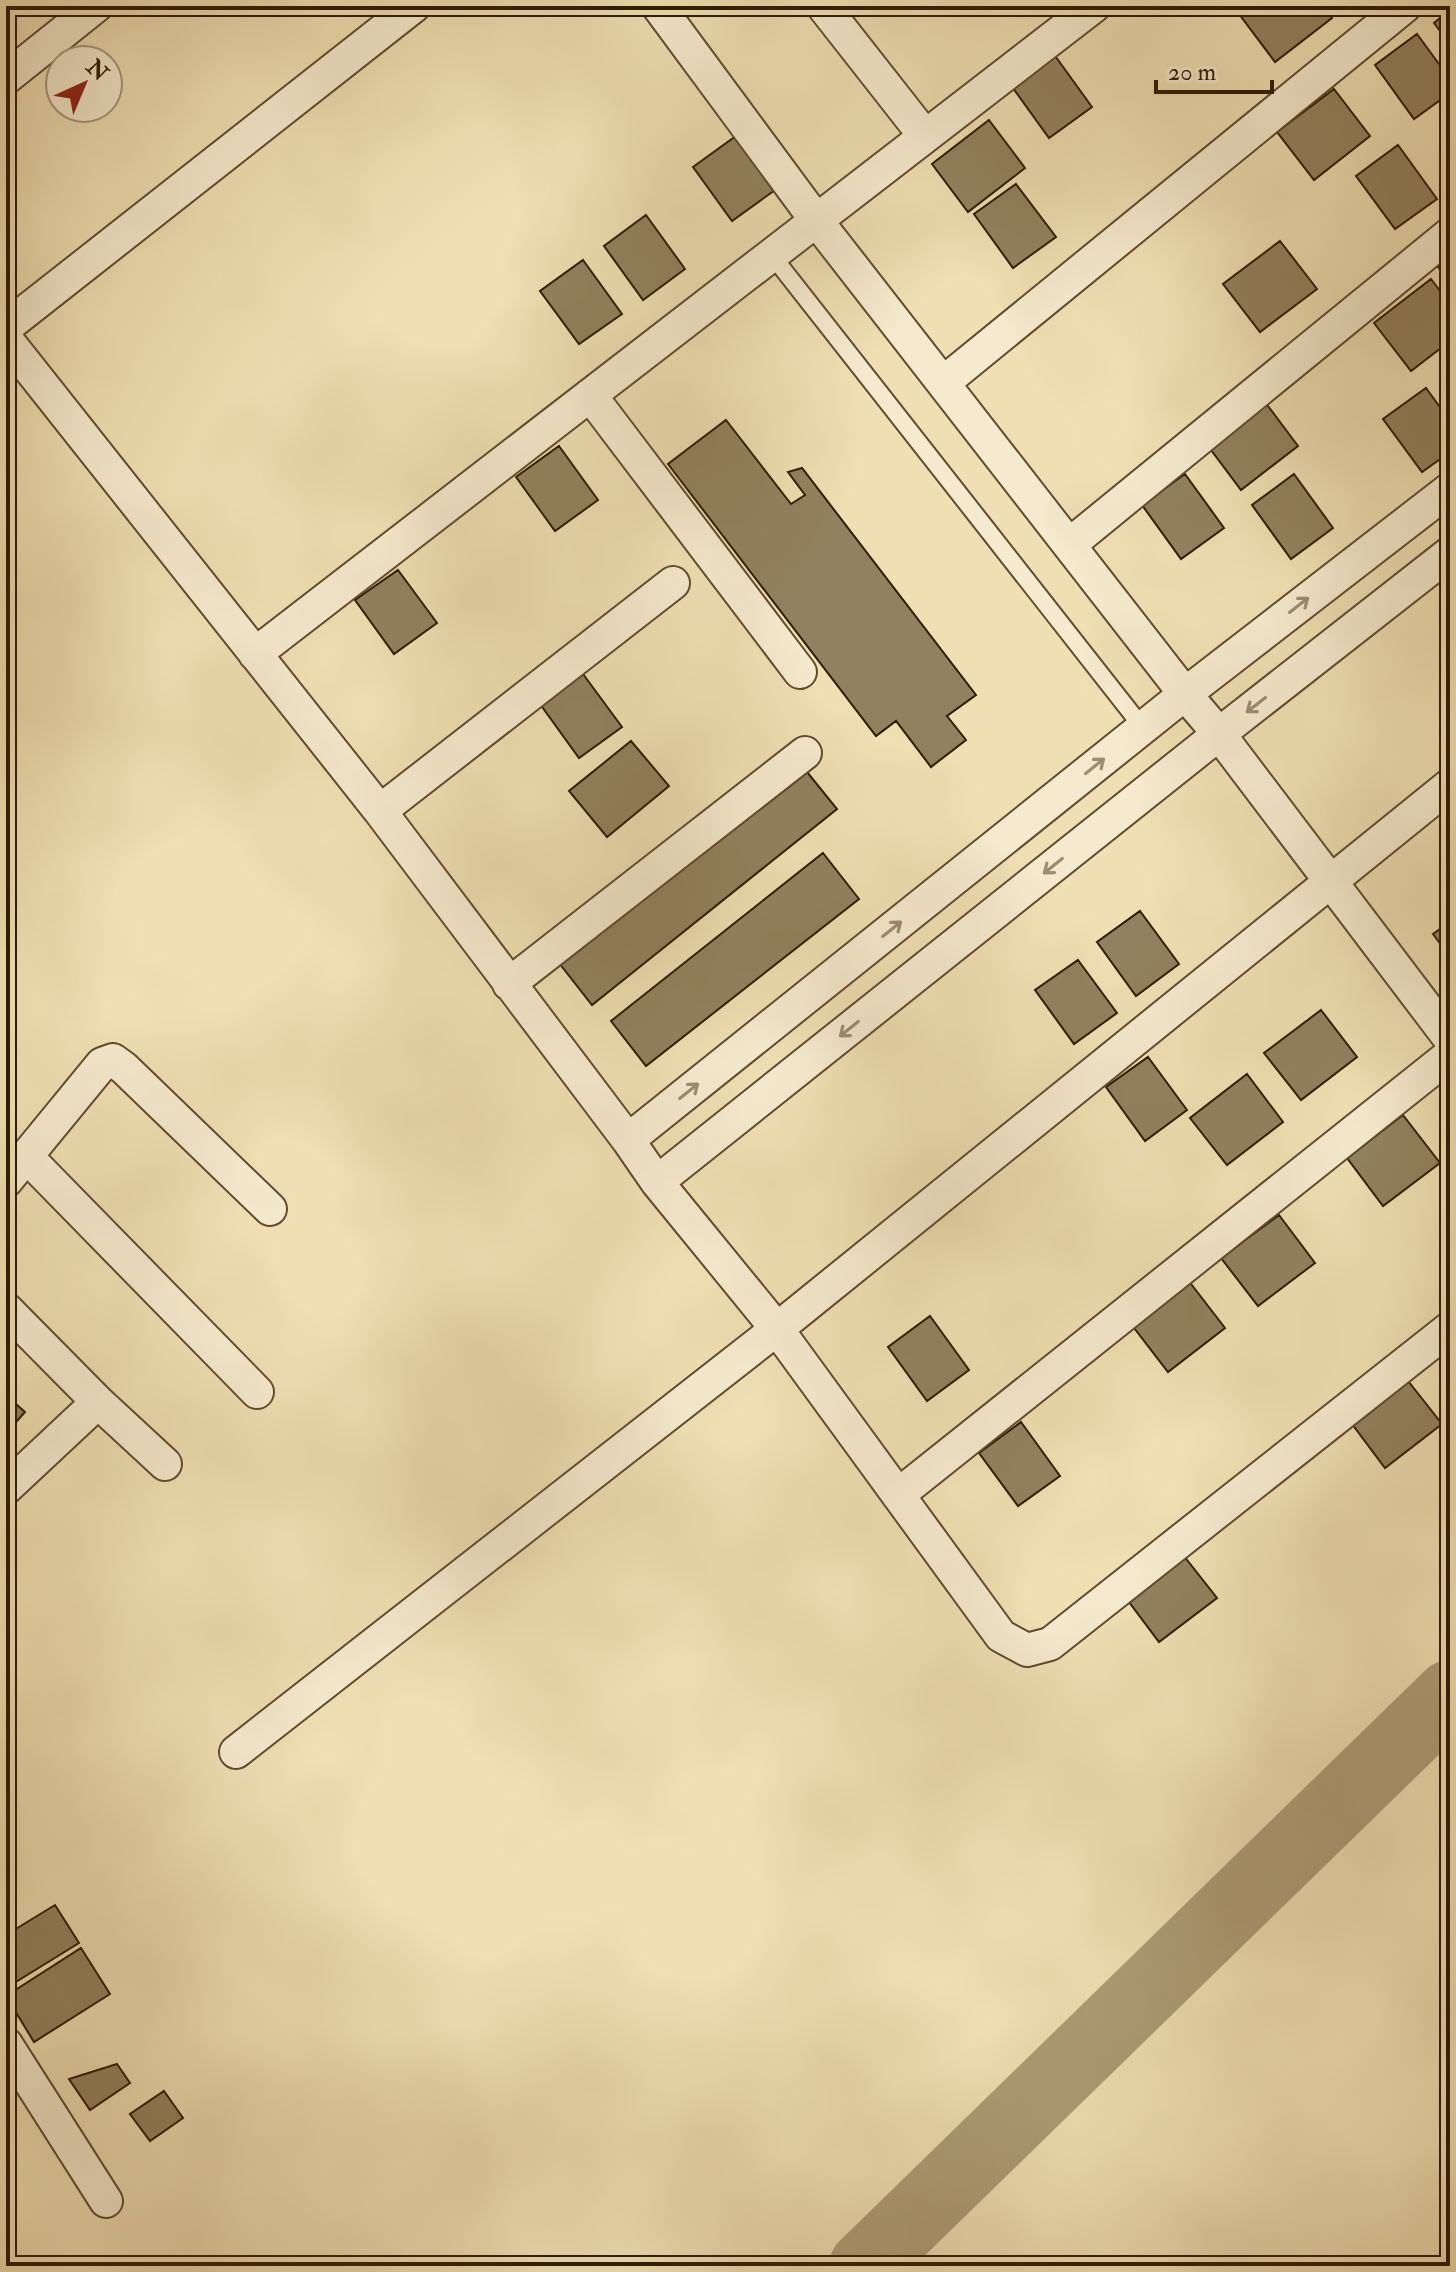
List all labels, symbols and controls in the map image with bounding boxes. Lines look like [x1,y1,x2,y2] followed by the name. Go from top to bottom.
[44,44,124,124] north arrow
[1156,44,1272,94] scale bar
[80,53,114,87] text: N
[1168,57,1217,88] text: 20 m
[1288,597,1309,614] one-way arrow
[1246,696,1267,713] one-way arrow
[1084,757,1105,775] one-way arrow
[1043,858,1064,875] one-way arrow
[881,920,902,937] one-way arrow
[839,1019,860,1037] one-way arrow
[678,1083,699,1100] one-way arrow

